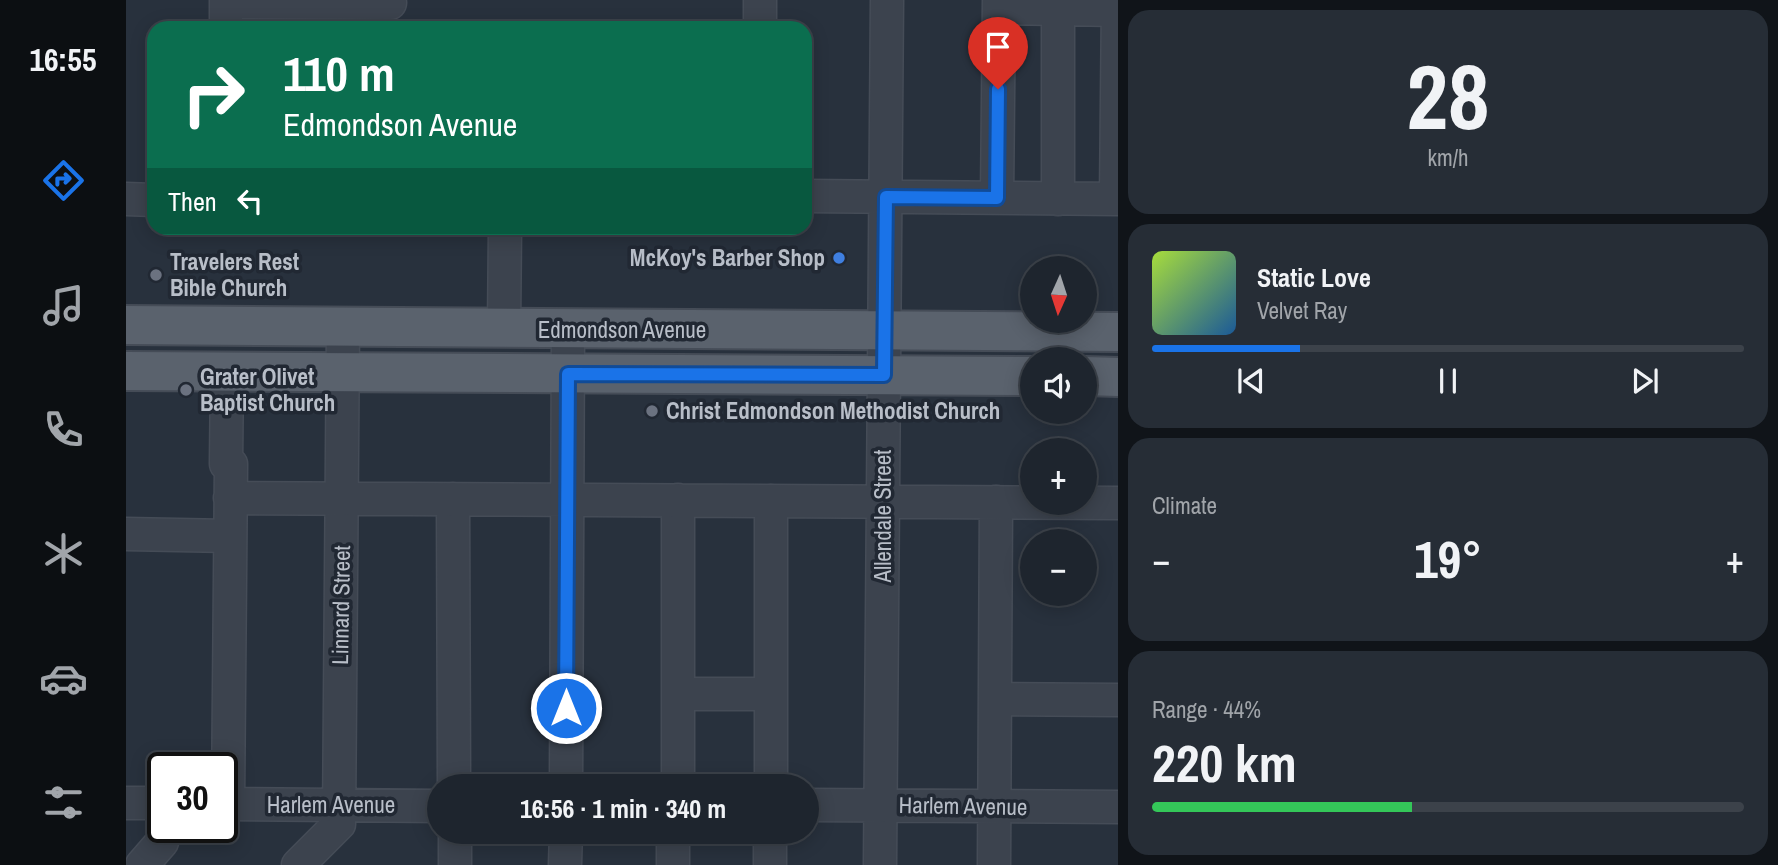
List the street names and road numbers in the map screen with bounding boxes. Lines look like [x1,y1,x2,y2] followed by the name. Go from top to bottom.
[538,314,706,345] street label: Edmondson Avenue
[867,449,898,584] street label: Allendale Street
[324,545,357,665] street label: Linnard Street
[267,789,395,820] street label: Harlem Avenue
[898,789,1028,822] street label: Harlem Avenue

